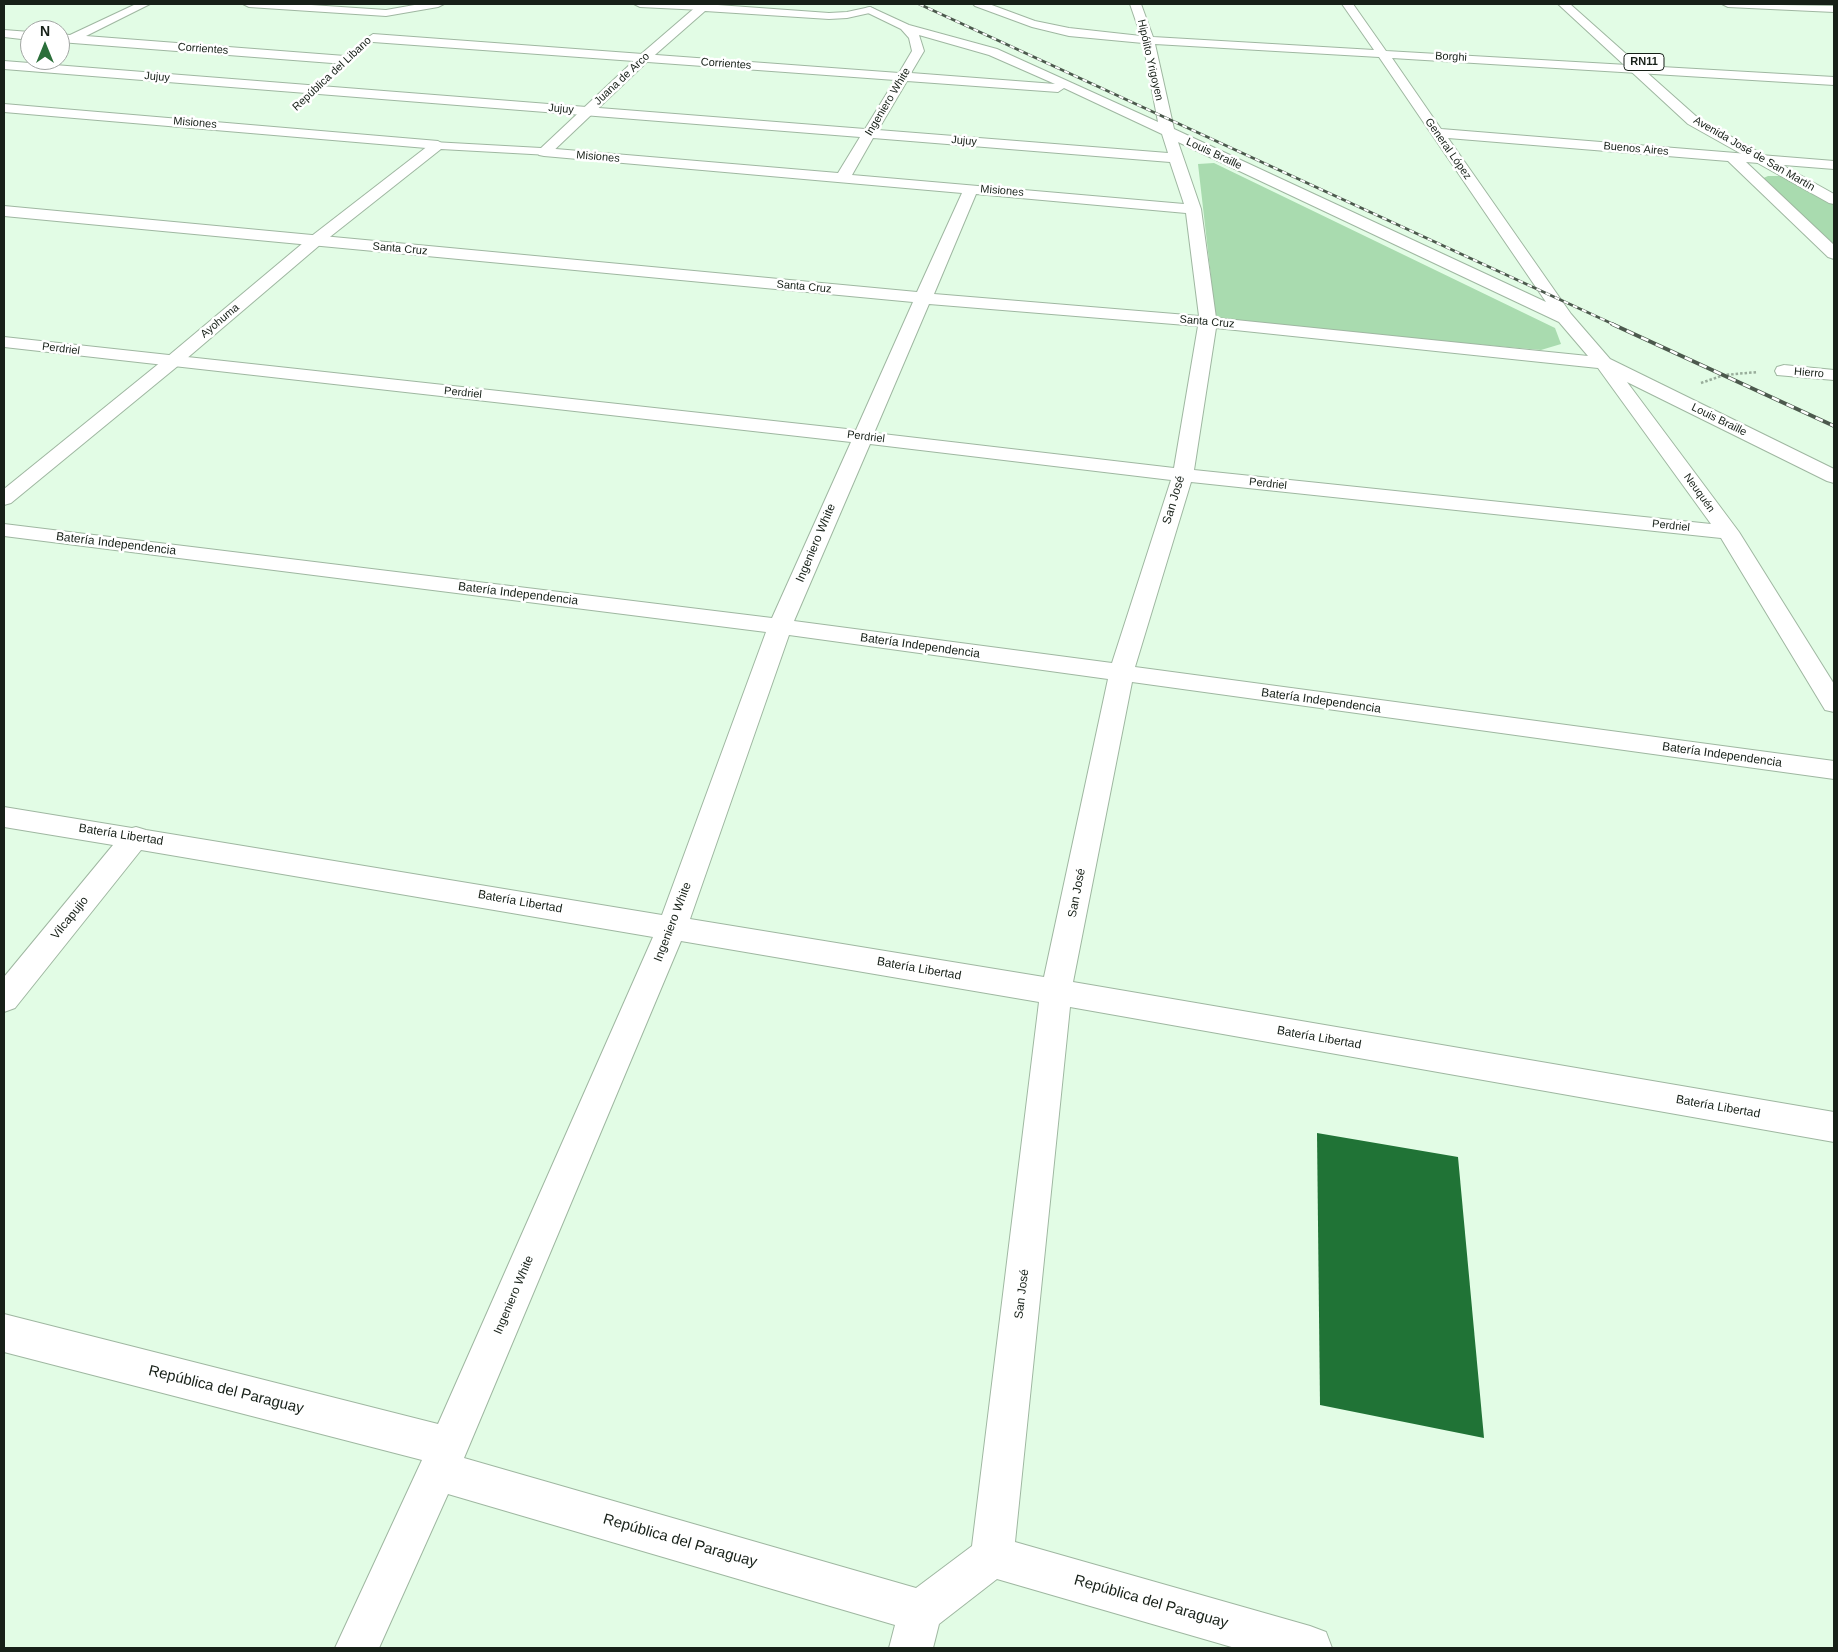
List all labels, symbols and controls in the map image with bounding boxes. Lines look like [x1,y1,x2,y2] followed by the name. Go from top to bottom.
[1134,18,1166,102] street label: Hipólito Yrigoyen
[20,20,70,70] north arrow
[40,23,50,39] text: N
[290,34,374,114] street label: República del Libano
[177,41,229,57] street label: Corrientes
[592,50,652,108] street label: Juana de Arco
[1435,50,1467,64] street label: Borghi
[1624,54,1664,70] road number: RN11
[700,56,752,72] street label: Corrientes
[863,66,913,138] street label: Ingeniero White
[144,69,170,85] street label: Jujuy
[548,101,574,117] street label: Jujuy
[1691,114,1817,194] street label: Avenida José de San Martín
[173,115,217,131] street label: Misiones
[1422,116,1474,182] street label: General López
[951,133,977,149] street label: Jujuy
[1184,135,1244,173] street label: Louis Braille
[1603,140,1669,158] street label: Buenos Aires
[576,149,620,165] street label: Misiones
[980,183,1024,199] street label: Misiones
[372,240,428,258] street label: Santa Cruz
[776,278,832,296] street label: Santa Cruz
[198,301,242,341] street label: Ayohuma
[1179,313,1235,331] street label: Santa Cruz
[41,340,81,358] street label: Perdriel
[1794,365,1824,381] street label: Hierro
[443,384,483,402] street label: Perdriel
[1689,401,1749,439] street label: Louis Braille
[846,428,886,446] street label: Perdriel
[1681,471,1717,515] street label: Neuquén
[1160,474,1188,526] street label: San José
[1248,475,1288,493] street label: Perdriel
[793,502,839,584] street label: Ingeniero White
[1651,517,1691,535] street label: Perdriel
[55,529,177,559] street label: Batería Independencia
[457,579,579,609] street label: Batería Independencia
[859,630,981,662] street label: Batería Independencia
[1260,685,1382,717] street label: Batería Independencia
[1661,739,1783,771] street label: Batería Independencia
[78,821,164,849] street label: Batería Libertad
[1065,867,1089,919] street label: San José
[651,880,695,964] street label: Ingeniero White
[477,887,563,917] street label: Batería Libertad
[48,894,92,942] street label: Vilcapujio
[876,954,962,984] street label: Batería Libertad
[1276,1023,1362,1053] street label: Batería Libertad
[1675,1092,1761,1122] street label: Batería Libertad
[491,1254,537,1336] street label: Ingeniero White
[1012,1268,1032,1320] street label: San José
[147,1362,305,1418] street label: República del Paraguay
[601,1510,759,1572] street label: República del Paraguay
[1072,1571,1230,1633] street label: República del Paraguay

